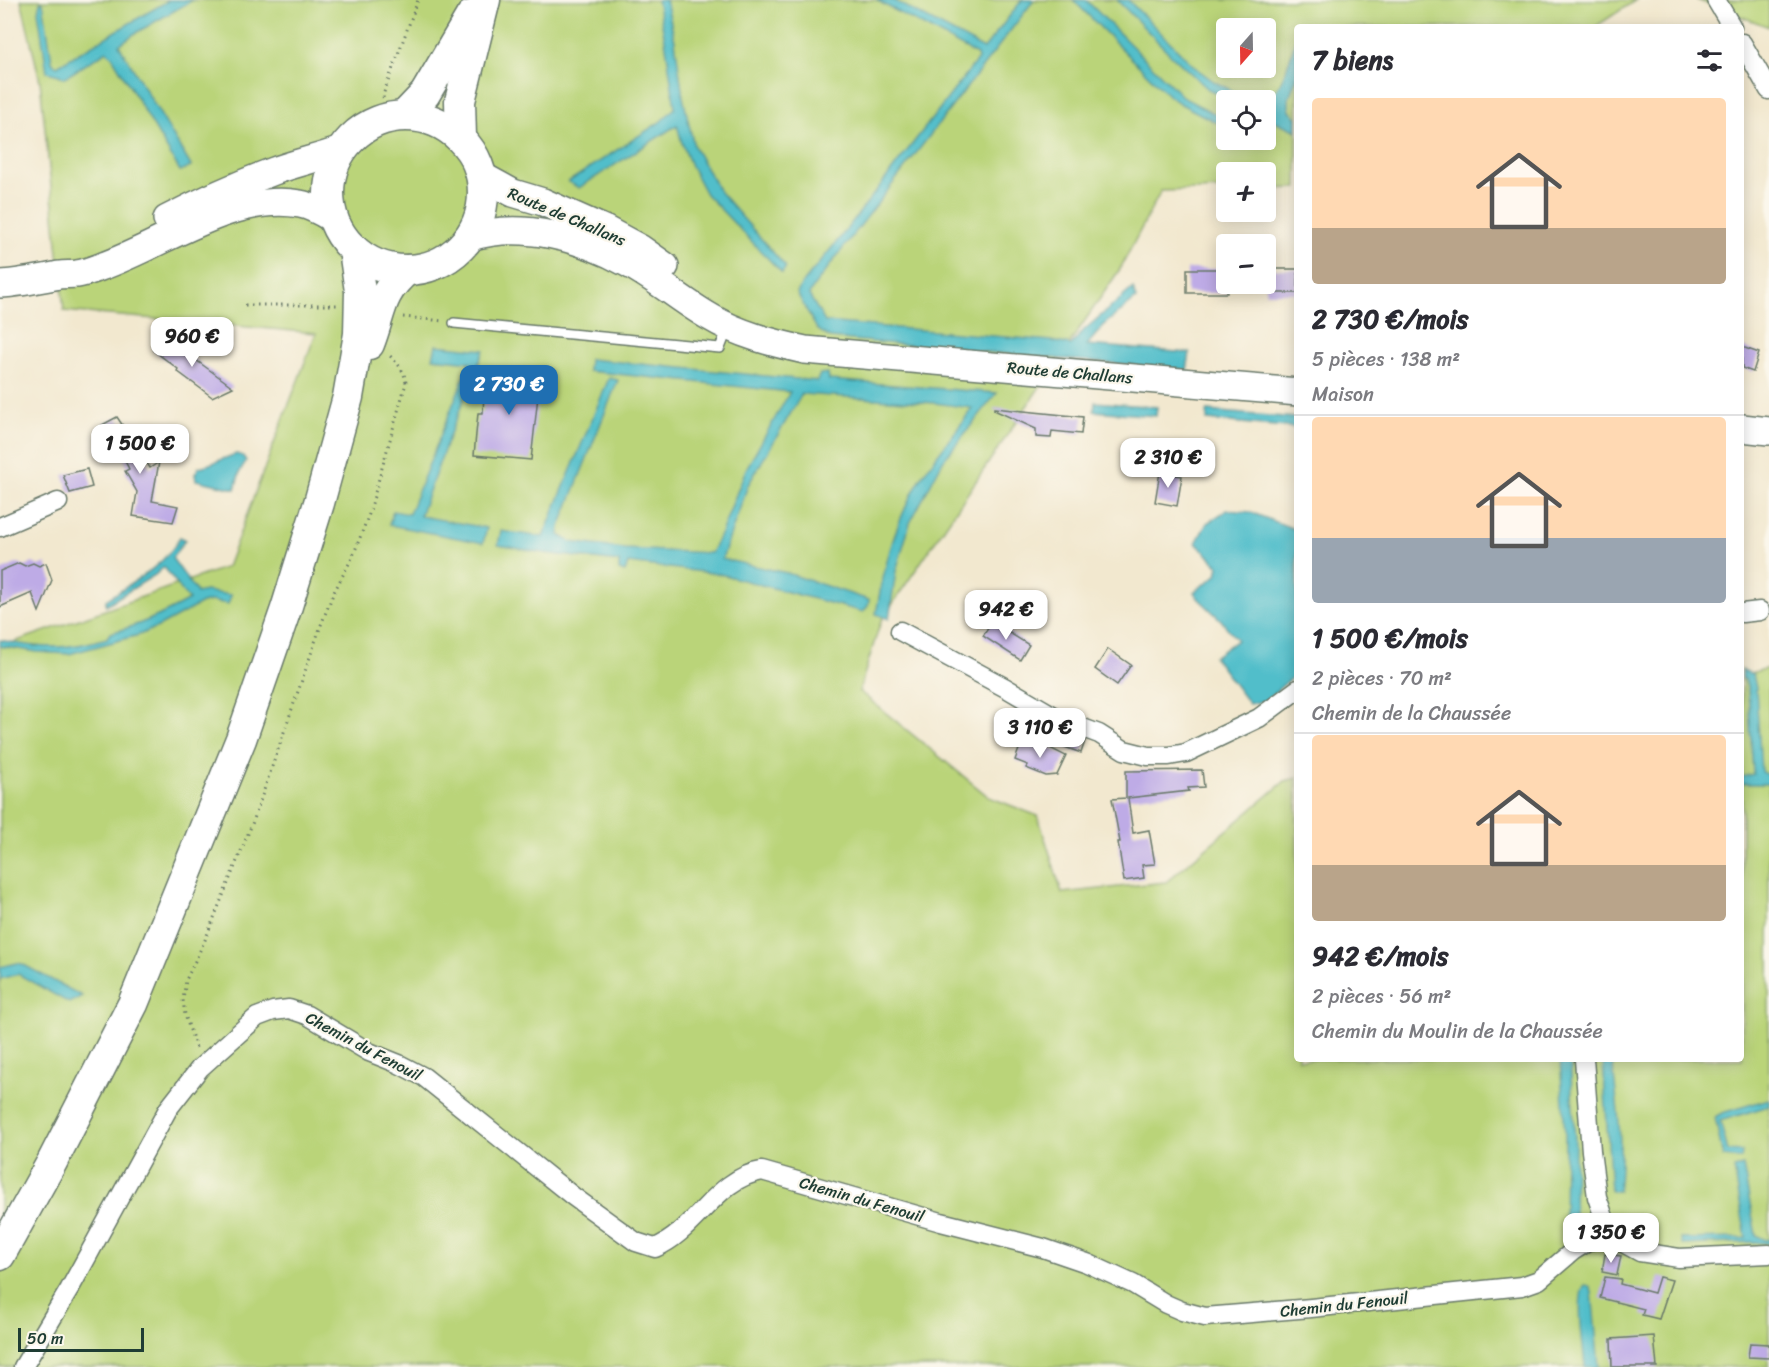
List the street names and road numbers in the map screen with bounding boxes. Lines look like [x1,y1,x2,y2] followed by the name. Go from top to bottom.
[503,179,631,255] street label: Route de Challans
[1006,353,1134,392] street label: Route de Challans
[300,1003,428,1090] street label: Chemin du Fenouil
[796,1168,928,1231] street label: Chemin du Fenouil
[1279,1283,1410,1326] street label: Chemin du Fenouil

